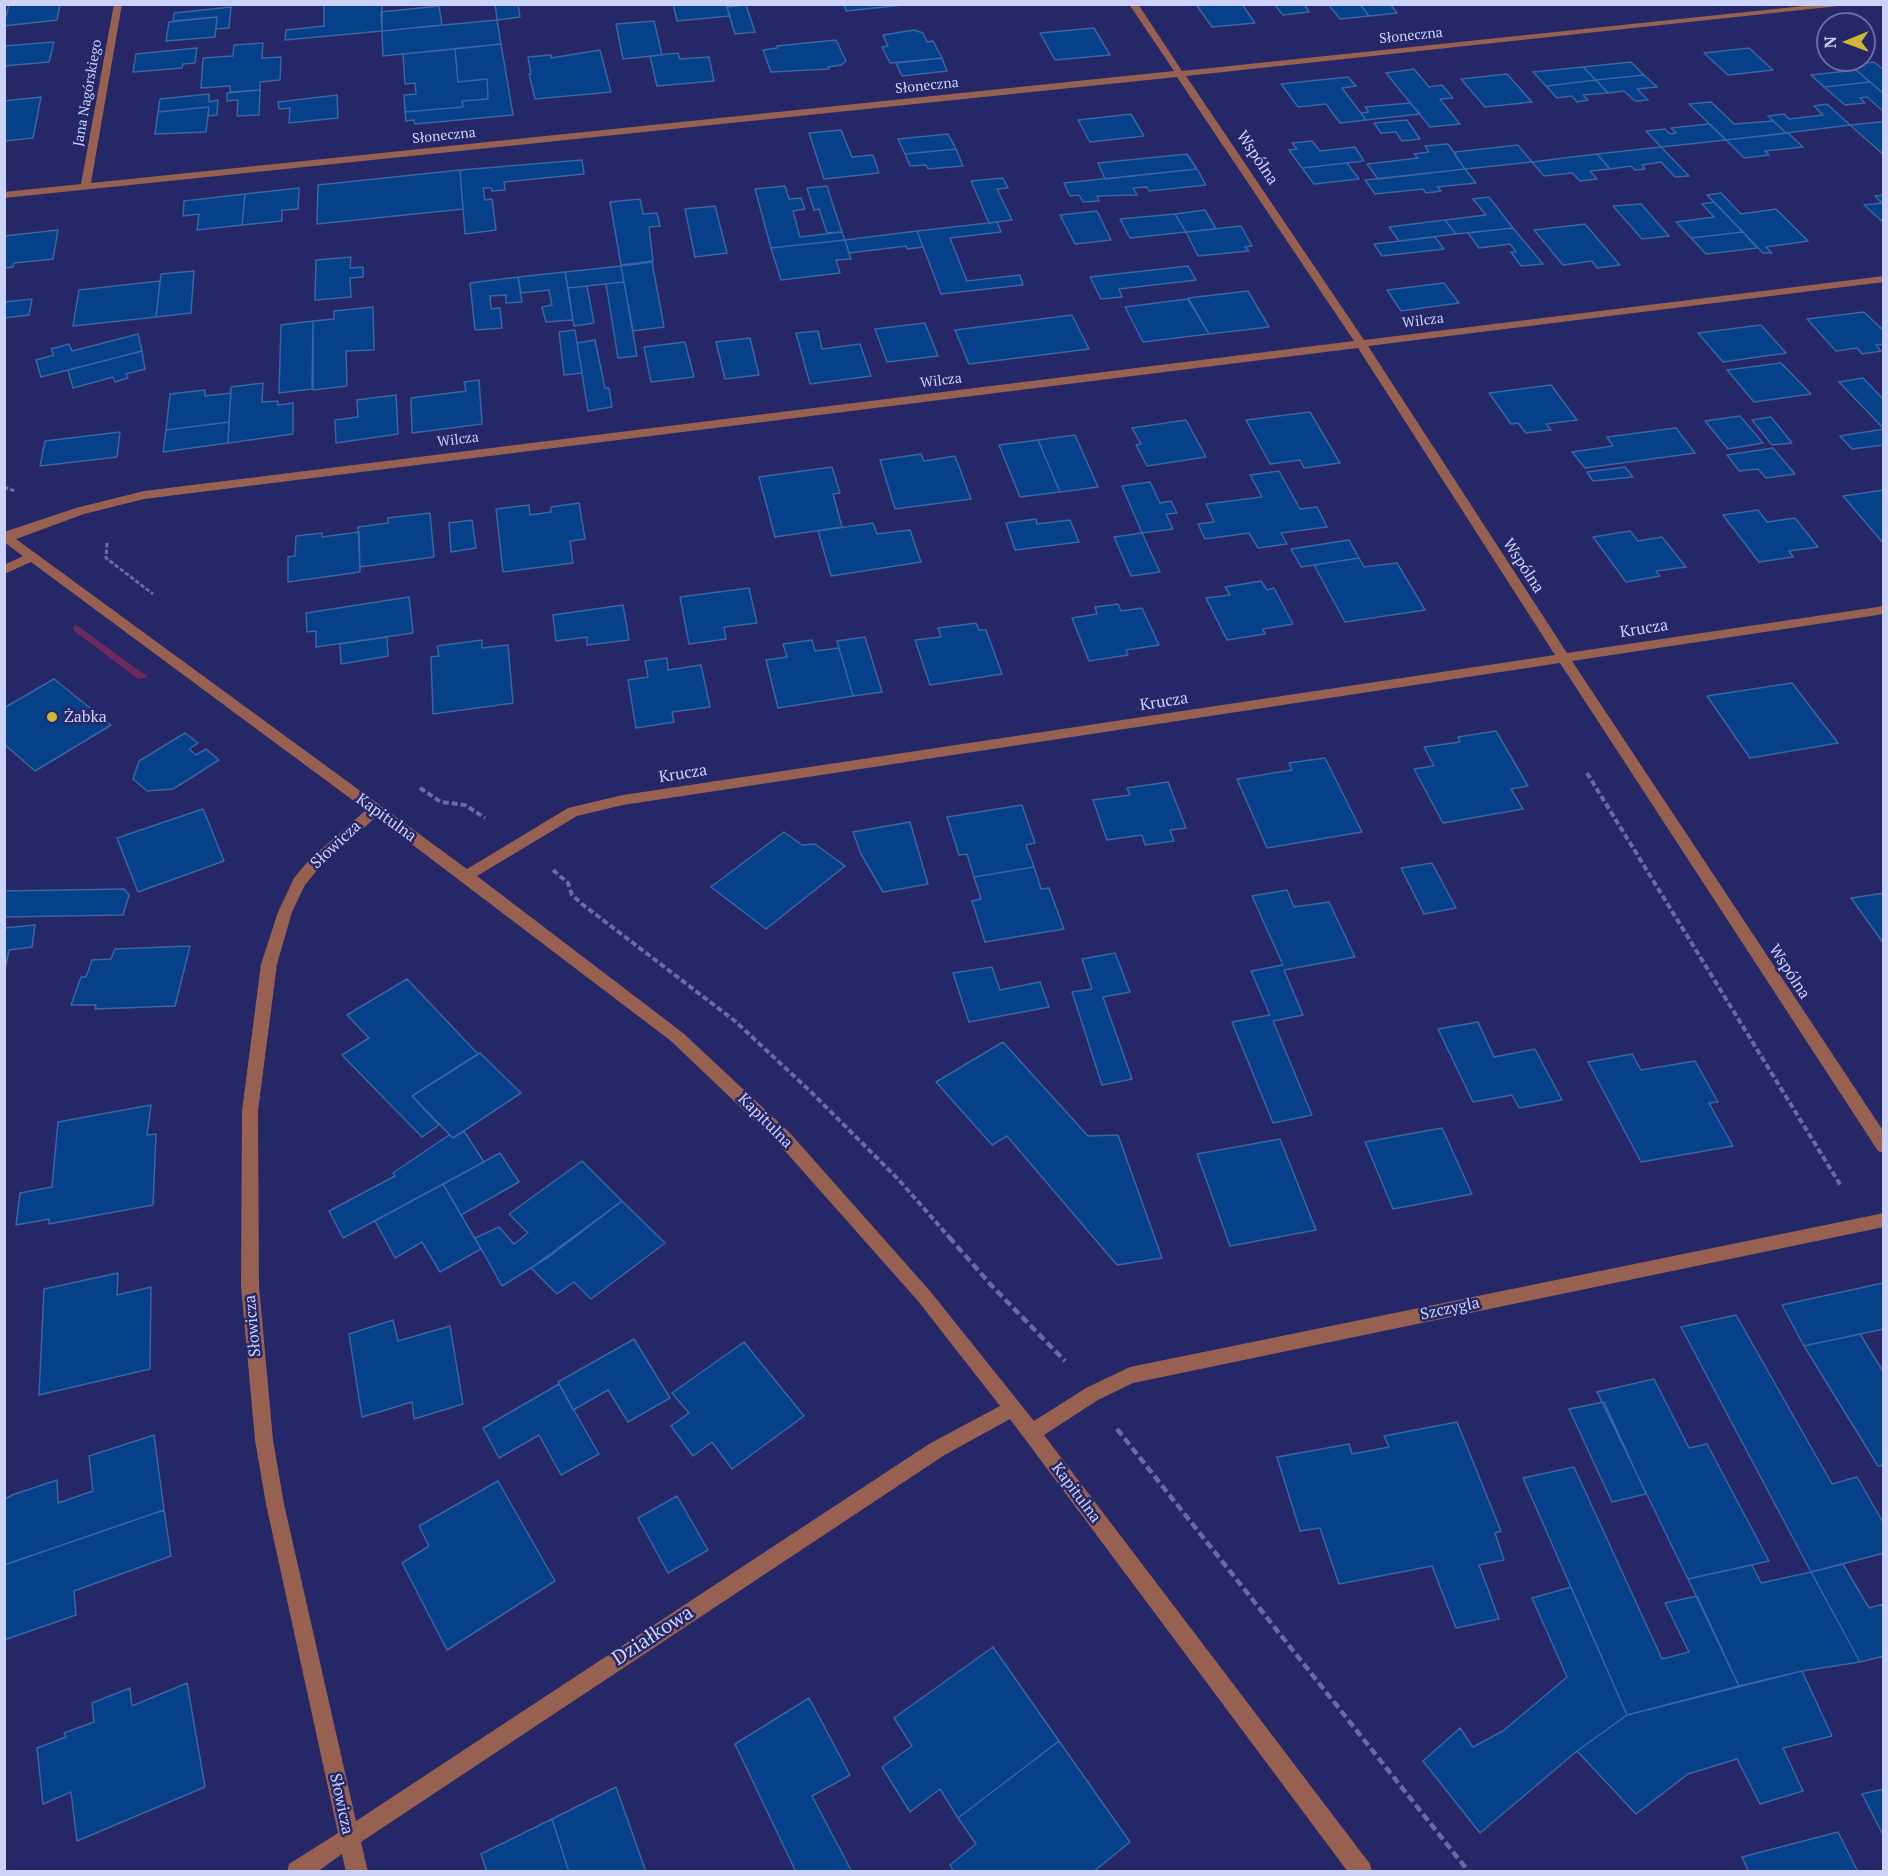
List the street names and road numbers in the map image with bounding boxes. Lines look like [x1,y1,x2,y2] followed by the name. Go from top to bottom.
[1378,24,1444,48] street label: Słoneczna
[70,38,106,148] street label: Jana Nagórskiego
[894,74,960,98] street label: Słoneczna
[411,124,477,148] street label: Słoneczna
[1232,127,1282,189] street label: Wspólna
[1401,310,1445,332] street label: Wilcza
[919,370,963,392] street label: Wilcza
[436,429,480,451] street label: Wilcza
[1498,535,1548,597] street label: Wspólna
[1618,616,1670,642] street label: Krucza
[1138,689,1190,715] street label: Krucza
[657,761,709,787] street label: Krucza
[352,790,420,846] street label: Kapitulna
[307,817,365,873] street label: Słowicza
[1764,941,1814,1003] street label: Wspólna
[734,1090,796,1152] street label: Kapitulna
[1419,1293,1481,1325] street label: Szczygla
[241,1294,265,1358] street label: Słowicza
[1047,1459,1105,1527] street label: Kapitulna
[608,1601,698,1671] street label: Działkowa
[325,1772,357,1836] street label: Słowicza

